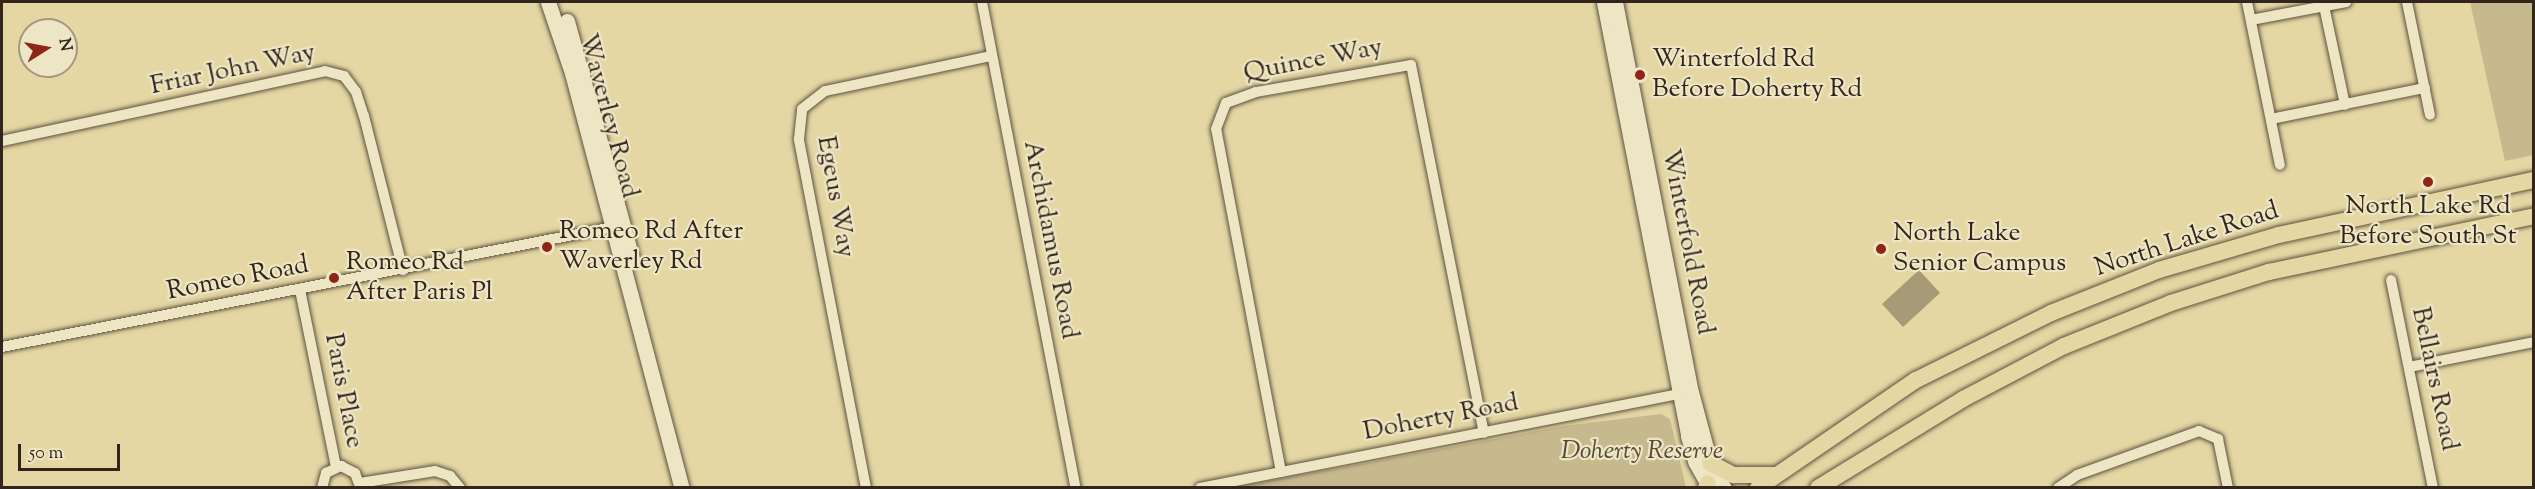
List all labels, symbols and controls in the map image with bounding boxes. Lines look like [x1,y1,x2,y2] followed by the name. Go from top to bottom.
[18,18,78,78] north arrow
[571,30,645,202] street label: Waverley Road
[1241,32,1385,90] street label: Quince Way
[52,36,77,53] text: N
[148,37,318,103] street label: Friar John Way
[1652,44,1862,106] place label: Winterfold Rd Before Doherty Rd
[1633,68,1647,82] marker: Winterfold Rd Before Doherty Rd
[809,134,861,260] street label: Egeus Way
[1015,138,1085,342] street label: Archidamus Road
[1654,146,1720,338] street label: Winterfold Road
[2421,175,2435,189] marker: North Lake Rd Before South St
[2339,191,2517,252] place label: North Lake Rd Before South St
[2091,196,2283,284] street label: North Lake Road
[559,216,743,278] place label: Romeo Rd After Waverley Rd
[1893,218,2066,280] place label: North Lake Senior Campus
[540,240,554,254] marker: Romeo Rd After Waverley Rd
[1874,242,1888,256] marker: North Lake Senior Campus
[346,247,493,308] place label: Romeo Rd After Paris Pl
[164,250,312,308] street label: Romeo Road
[327,271,341,285] marker: Romeo Rd After Paris Pl
[2404,304,2464,454] street label: Bellairs Road
[317,331,369,451] street label: Paris Place
[1361,388,1521,448] street label: Doherty Road
[21,432,123,470] scale bar
[1561,436,1723,468] park label: Doherty Reserve
[29,441,63,467] text: 50 m

